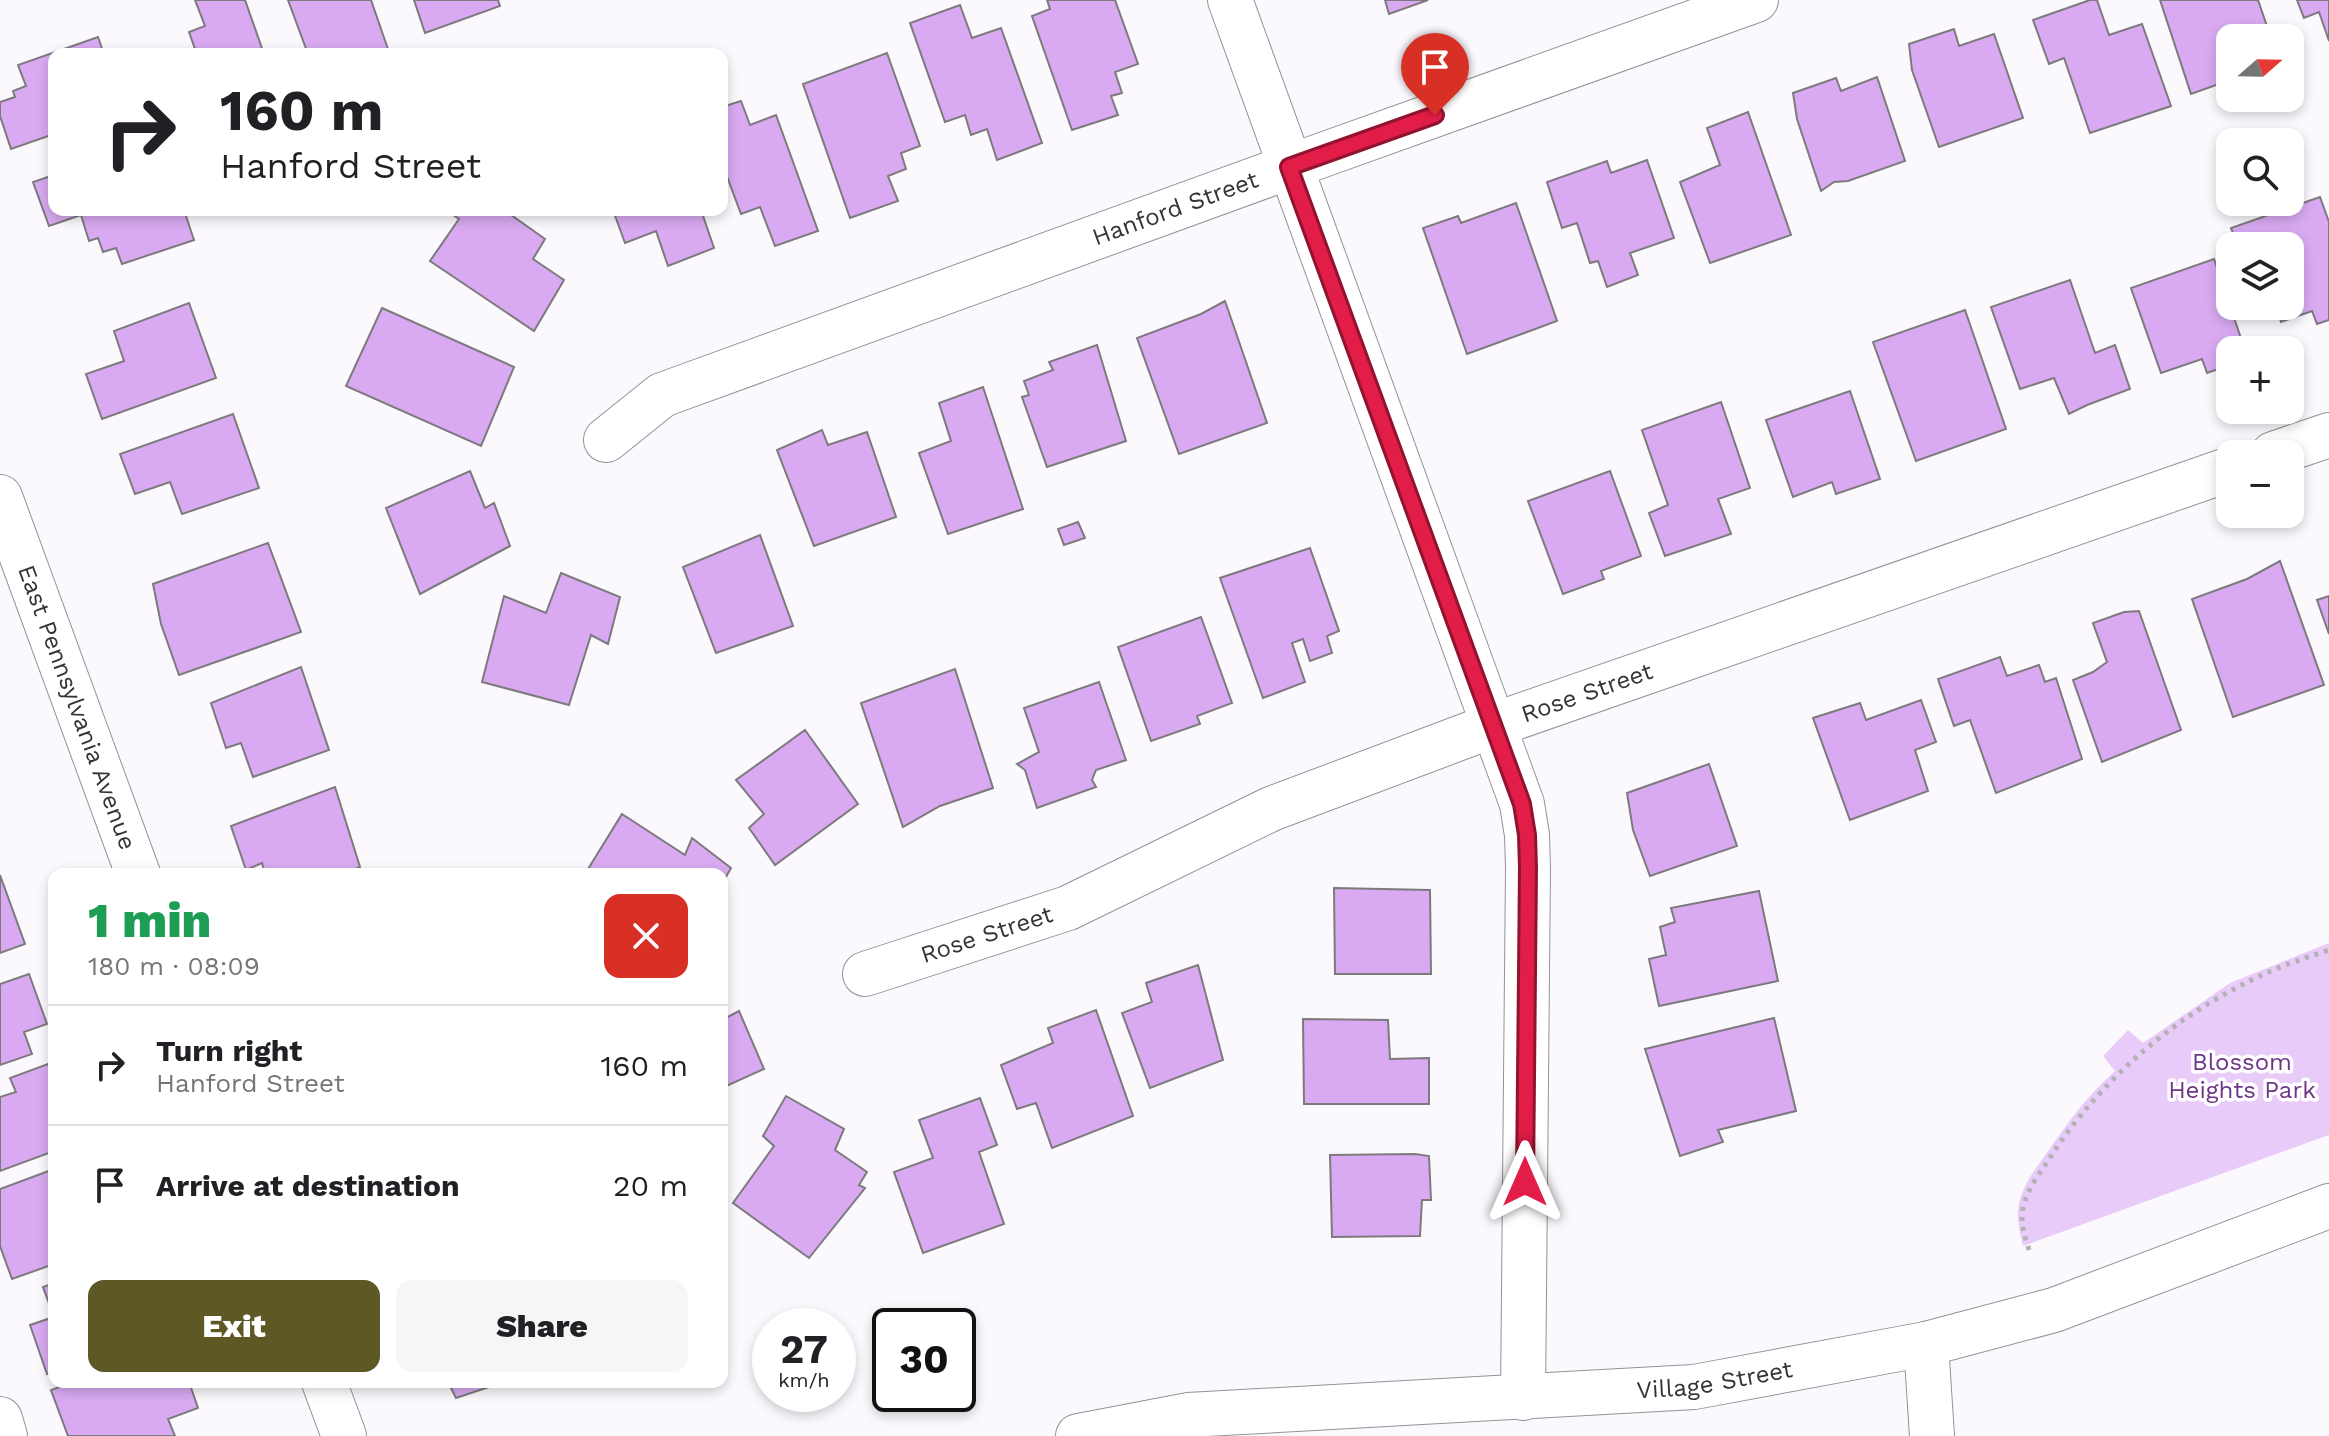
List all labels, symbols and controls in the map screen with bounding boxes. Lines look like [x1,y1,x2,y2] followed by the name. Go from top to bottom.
[2216,24,2304,112] north arrow
[2216,24,2304,528] map controls
[1401,33,1469,115] pin
[1413,45,1457,89] icon: arrive
[220,78,383,144] text: 160 m
[88,80,192,184] icon: right
[2216,128,2304,216] button: search
[220,145,481,187] text: Hanford Street
[1089,165,1262,251] street label: Hanford Street
[2216,232,2304,320] button: layers
[2216,336,2304,424] button: +
[2216,440,2304,528] button: −
[12,561,142,854] street label: East Pennsylvania Avenue
[1518,657,1656,728] street label: Rose Street
[88,892,211,949] text: 1 min
[604,894,688,978] button: close
[917,900,1056,969] street label: Rose Street
[88,951,260,981] text: 180 m · 08:09
[156,1033,302,1068] text: Turn right
[88,1043,132,1087] icon: right
[601,1048,688,1083] text: 160 m
[2168,1048,2316,1104] park label: Blossom Heights Park
[156,1068,345,1098] text: Hanford Street
[1483,1140,1567,1224] position arrow
[88,1163,132,1207] icon: arrive
[156,1168,460,1203] text: Arrive at destination
[613,1168,688,1203] text: 20 m
[88,1280,380,1372] button: Exit
[396,1280,688,1372] button: Share
[872,1308,976,1412] speed limit sign: 30
[780,1326,828,1373] text: 27
[1636,1355,1795,1404] street label: Village Street
[778,1368,830,1392] text: km/h

